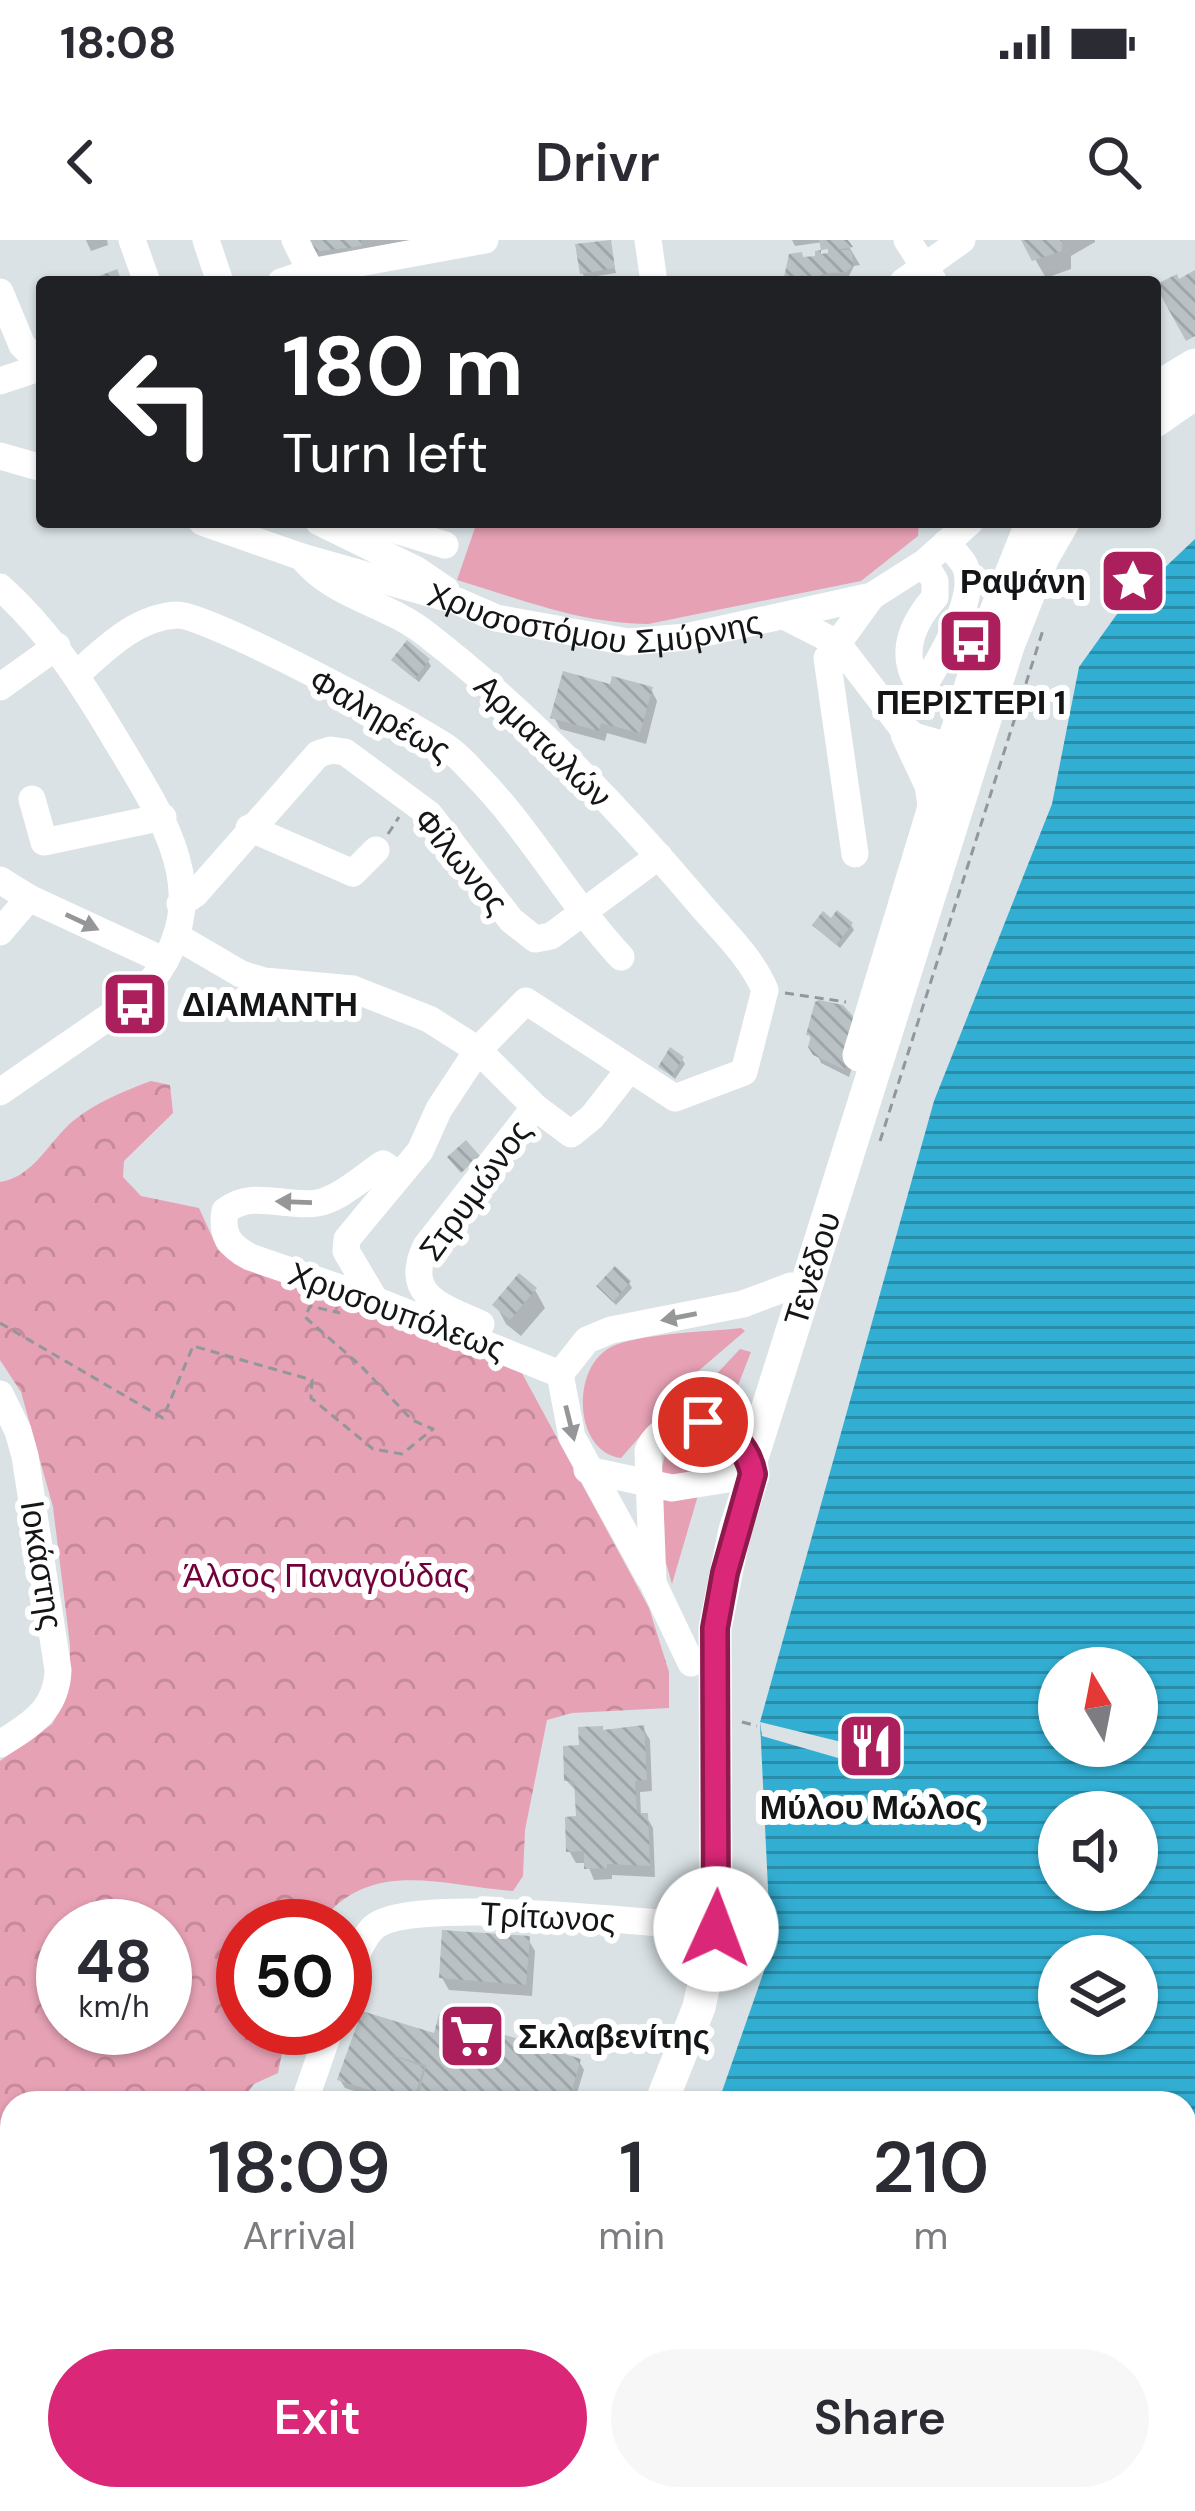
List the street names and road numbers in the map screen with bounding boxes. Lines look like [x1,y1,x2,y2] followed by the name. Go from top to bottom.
[423,572,765,664] street label: Χρυσοστόμου Σμύρνης
[302,659,458,771] street label: Φαληρέως
[465,665,621,817] street label: Αρματωλών
[404,799,518,923] street label: Φίλωνος
[409,1111,541,1269] street label: Στρυμώνος
[774,1206,850,1331] street label: Τενέδου
[283,1252,511,1370] street label: Χρυσουπόλεως
[11,1497,73,1633] street label: Ιοκάστης
[479,1892,617,1942] street label: Τρίτωνος

